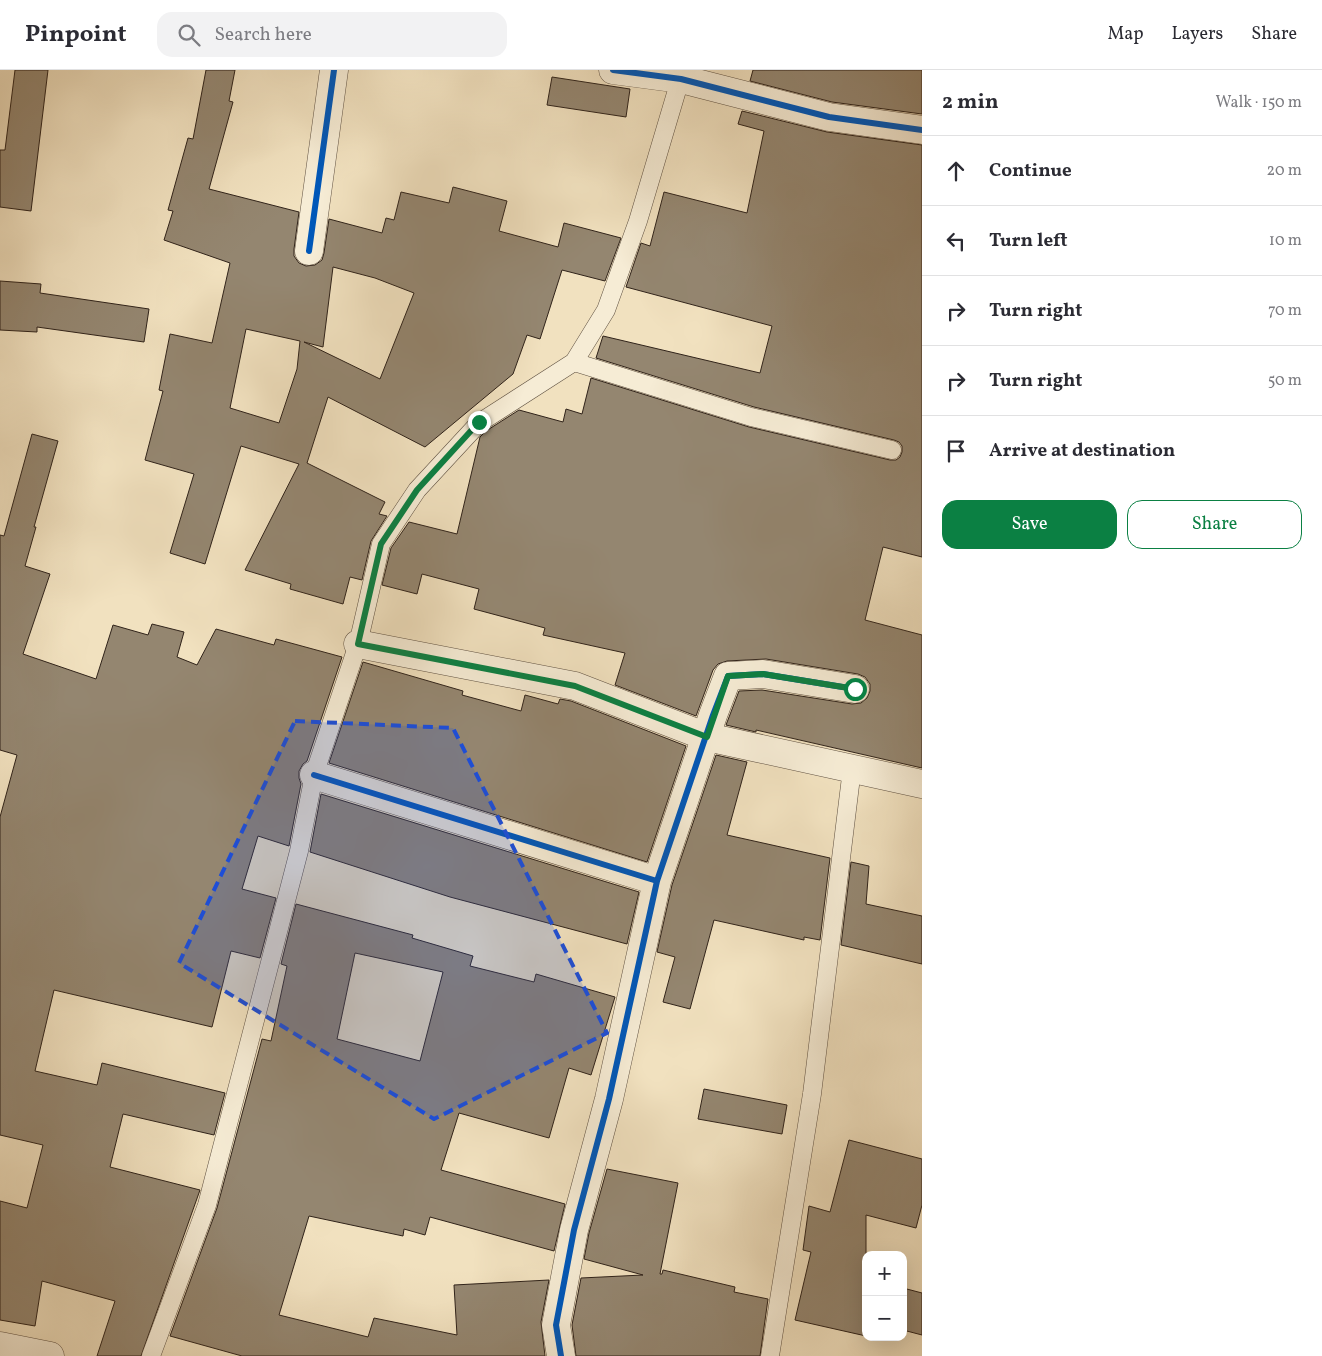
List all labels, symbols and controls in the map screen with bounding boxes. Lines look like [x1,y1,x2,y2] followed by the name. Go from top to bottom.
[157,12,507,57] search box
[25,18,127,52] text: Pinpoint
[175,21,203,49] icon: search
[215,22,312,48] text: Search here
[1107,22,1143,47] text: Map
[1171,22,1223,47] text: Layers
[1251,22,1297,47] text: Share
[942,88,999,117] text: 2 min
[1216,92,1302,114] text: Walk · 150 m
[942,157,970,185] icon: ahead
[989,158,1072,184] text: Continue
[1267,160,1302,182] text: 20 m
[942,227,970,255] icon: left
[989,228,1068,254] text: Turn left
[1269,230,1302,252] text: 10 m
[942,297,970,325] icon: right
[989,298,1082,324] text: Turn right
[1268,300,1302,322] text: 70 m
[942,367,970,395] icon: right
[989,368,1082,394] text: Turn right
[1268,370,1302,392] text: 50 m
[468,411,491,434] route end
[942,437,970,465] icon: arrive
[989,438,1175,464] text: Arrive at destination
[942,500,1117,549] button: Save
[1127,500,1302,549] button: Share
[844,678,867,701] route start
[862,1251,907,1341] map controls
[862,1251,907,1296] button: +
[862,1296,907,1341] button: −

